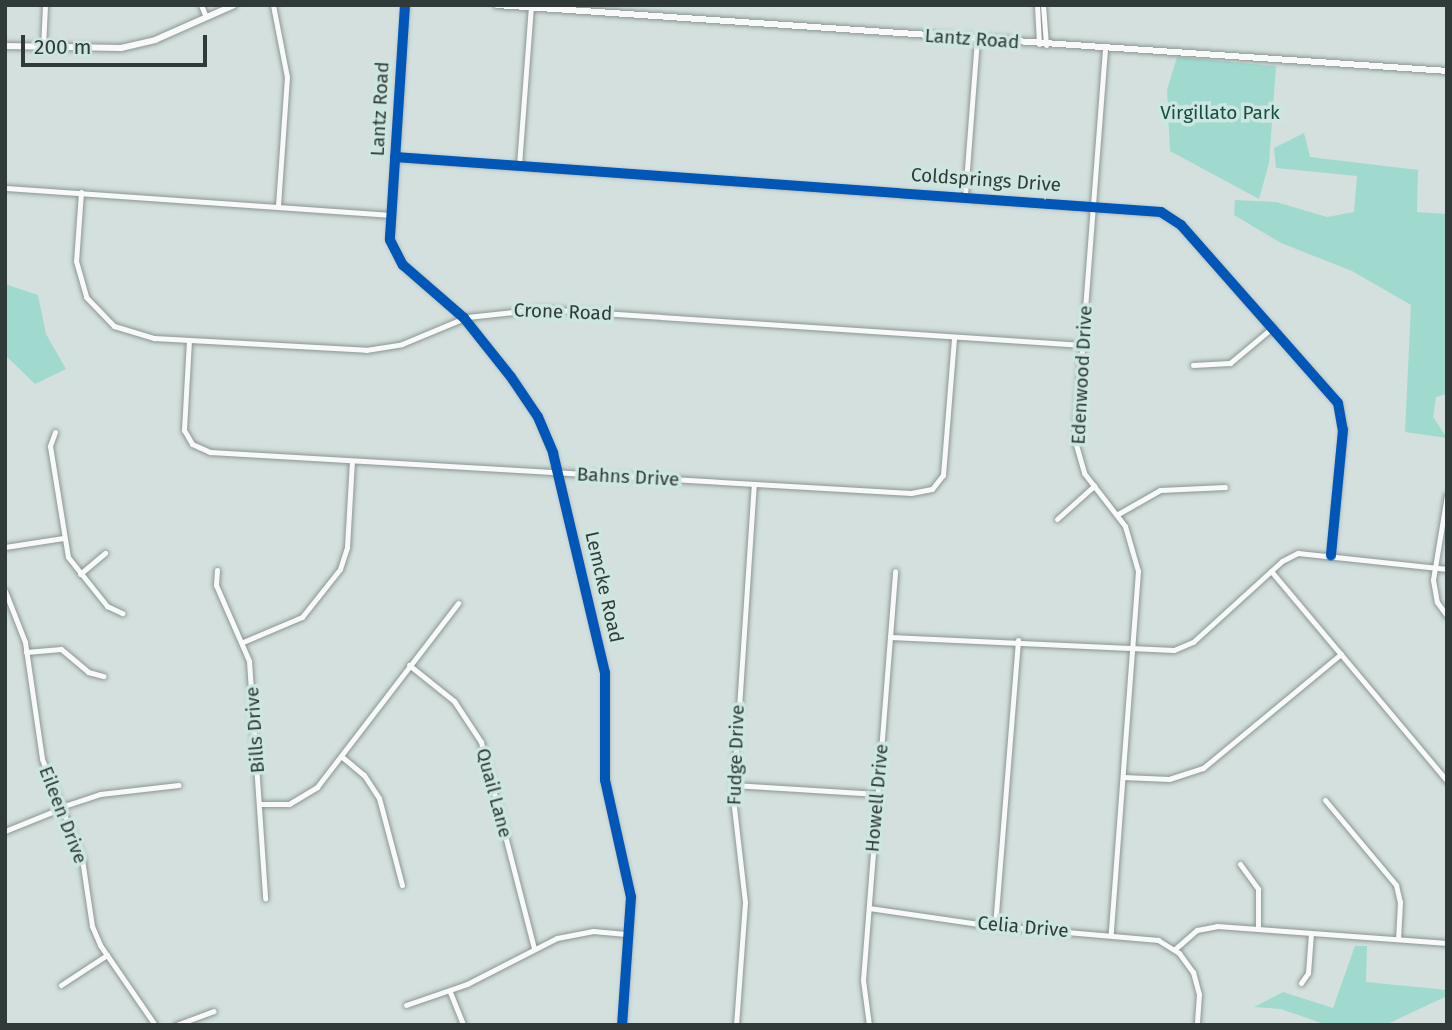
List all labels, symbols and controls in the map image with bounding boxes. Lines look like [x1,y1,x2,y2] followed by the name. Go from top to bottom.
[24,21,210,65] scale bar
[924,24,1020,54] street label: Lantz Road
[34,34,91,60] text: 200 m
[366,61,394,157] street label: Lantz Road
[1160,102,1280,124] park label: Virgillato Park
[910,163,1062,197] street label: Coldsprings Drive
[513,299,613,325] street label: Crone Road
[1067,305,1097,445] street label: Edenwood Drive
[576,463,680,491] street label: Bahns Drive
[580,529,628,645] street label: Lemcke Road
[241,686,269,774] street label: Bills Drive
[723,704,749,806] street label: Fudge Drive
[861,743,893,853] street label: Howell Drive
[471,746,517,840] street label: Quail Lane
[34,763,92,867] street label: Eileen Drive
[976,912,1070,942] street label: Celia Drive

